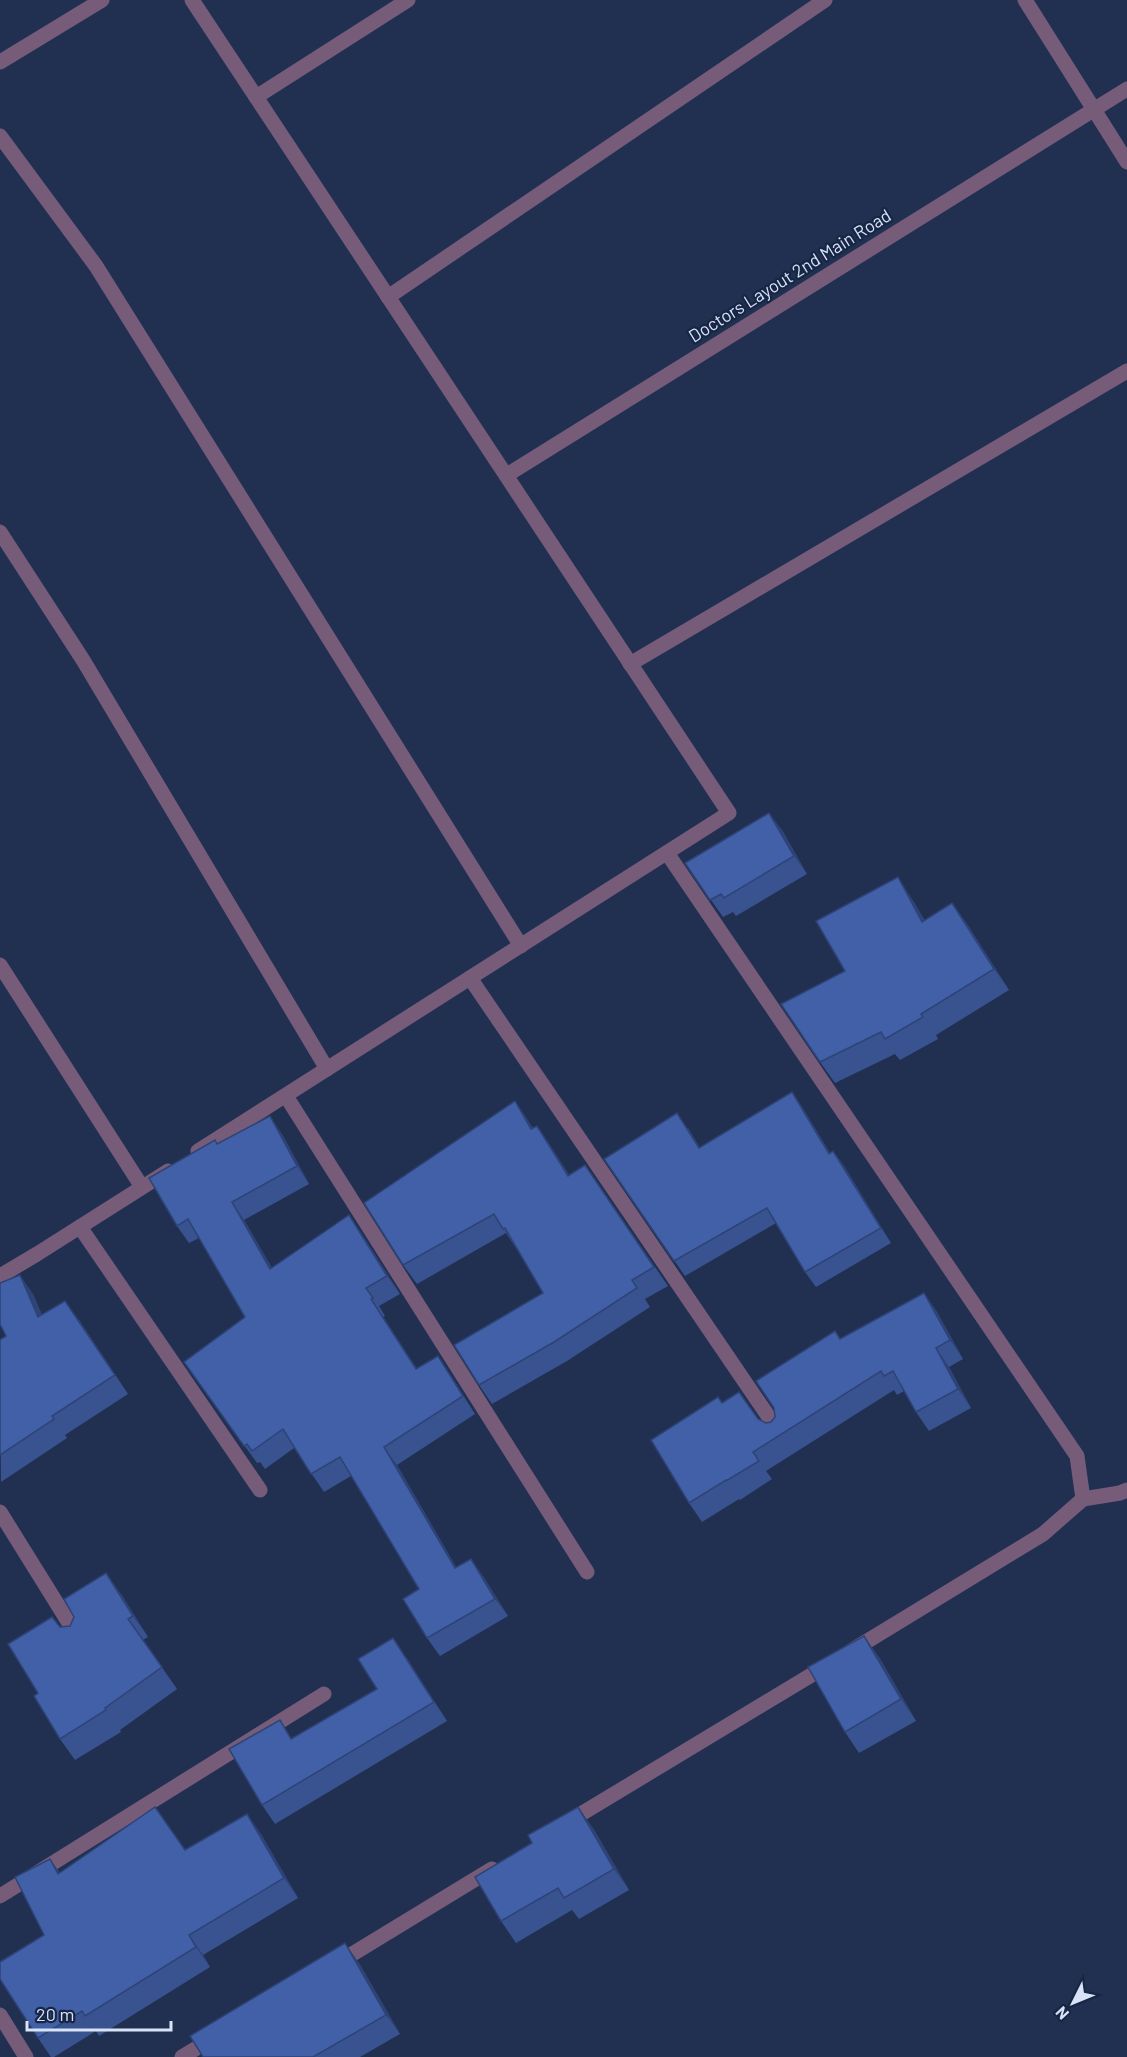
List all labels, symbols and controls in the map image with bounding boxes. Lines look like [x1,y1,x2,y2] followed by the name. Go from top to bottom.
[684,204,895,347] street label: Doctors Layout 2nd Main Road
[1043,1973,1103,2033] north arrow
[27,1994,171,2032] scale bar
[36,2003,74,2025] text: 20 m
[1051,2003,1072,2024] text: N

